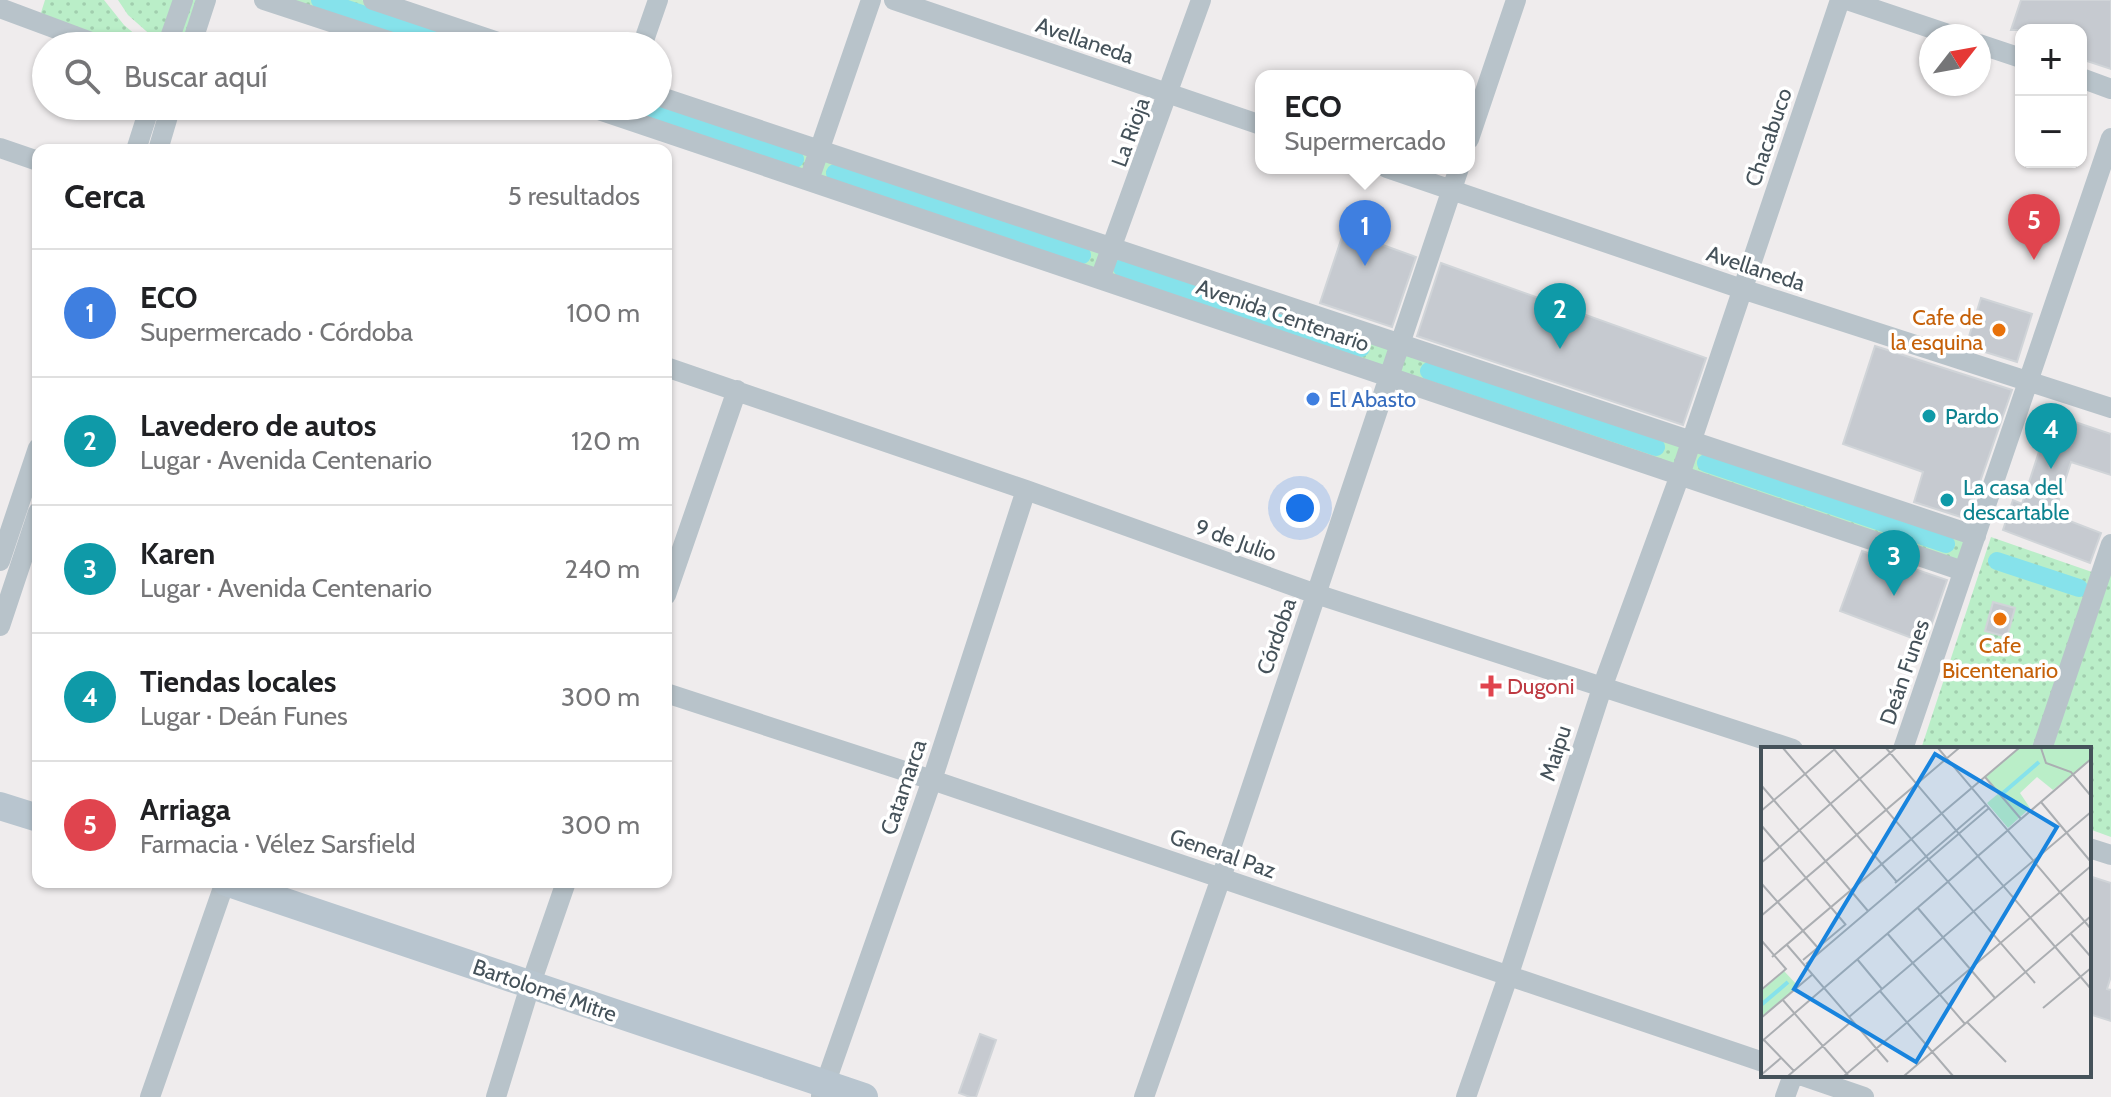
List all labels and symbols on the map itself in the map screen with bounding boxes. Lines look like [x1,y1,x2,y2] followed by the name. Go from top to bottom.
[1032,11,1138,70] street label: Avellaneda
[1919,24,1991,96] north arrow
[1739,84,1798,190] street label: Chacabuco
[1106,93,1156,170] street label: La Rioja
[2008,194,2060,260] pin: 5
[1339,200,1391,266] pin: 1
[1703,240,1809,297] street label: Avellaneda
[1193,273,1373,358] street label: Avenida Centenario
[1534,283,1586,349] pin: 2
[1891,304,1983,356] place label: Cafe de la esquina
[1990,321,2008,339] marker: Cafe de la esquina
[1329,386,1416,413] place label: El Abasto
[1304,390,1322,408] marker: El Abasto
[1945,403,1999,430] place label: Pardo
[2025,403,2077,469] pin: 4
[1920,407,1938,425] marker: Pardo
[1963,474,2070,526] place label: La casa del descartable
[1280,488,1320,528] your location
[1938,491,1956,509] marker: La casa del descartable
[1191,513,1280,568] street label: 9 de Julio
[1868,530,1920,596] pin: 3
[1251,594,1302,678] street label: Córdoba
[1991,610,2009,628] marker: Cafe Bicentenario
[1874,616,1935,728] street label: Deán Funes
[1942,632,2058,684] place label: Cafe Bicentenario
[1507,673,1574,700] place label: Dugoni
[1482,677,1500,695] marker: Dugoni
[1534,722,1577,784] street label: Maipu
[875,736,932,838] street label: Catamarca
[1761,747,2091,1077] inset map
[1166,823,1279,884] street label: General Paz
[469,953,620,1028] street label: Bartolomé Mitre

